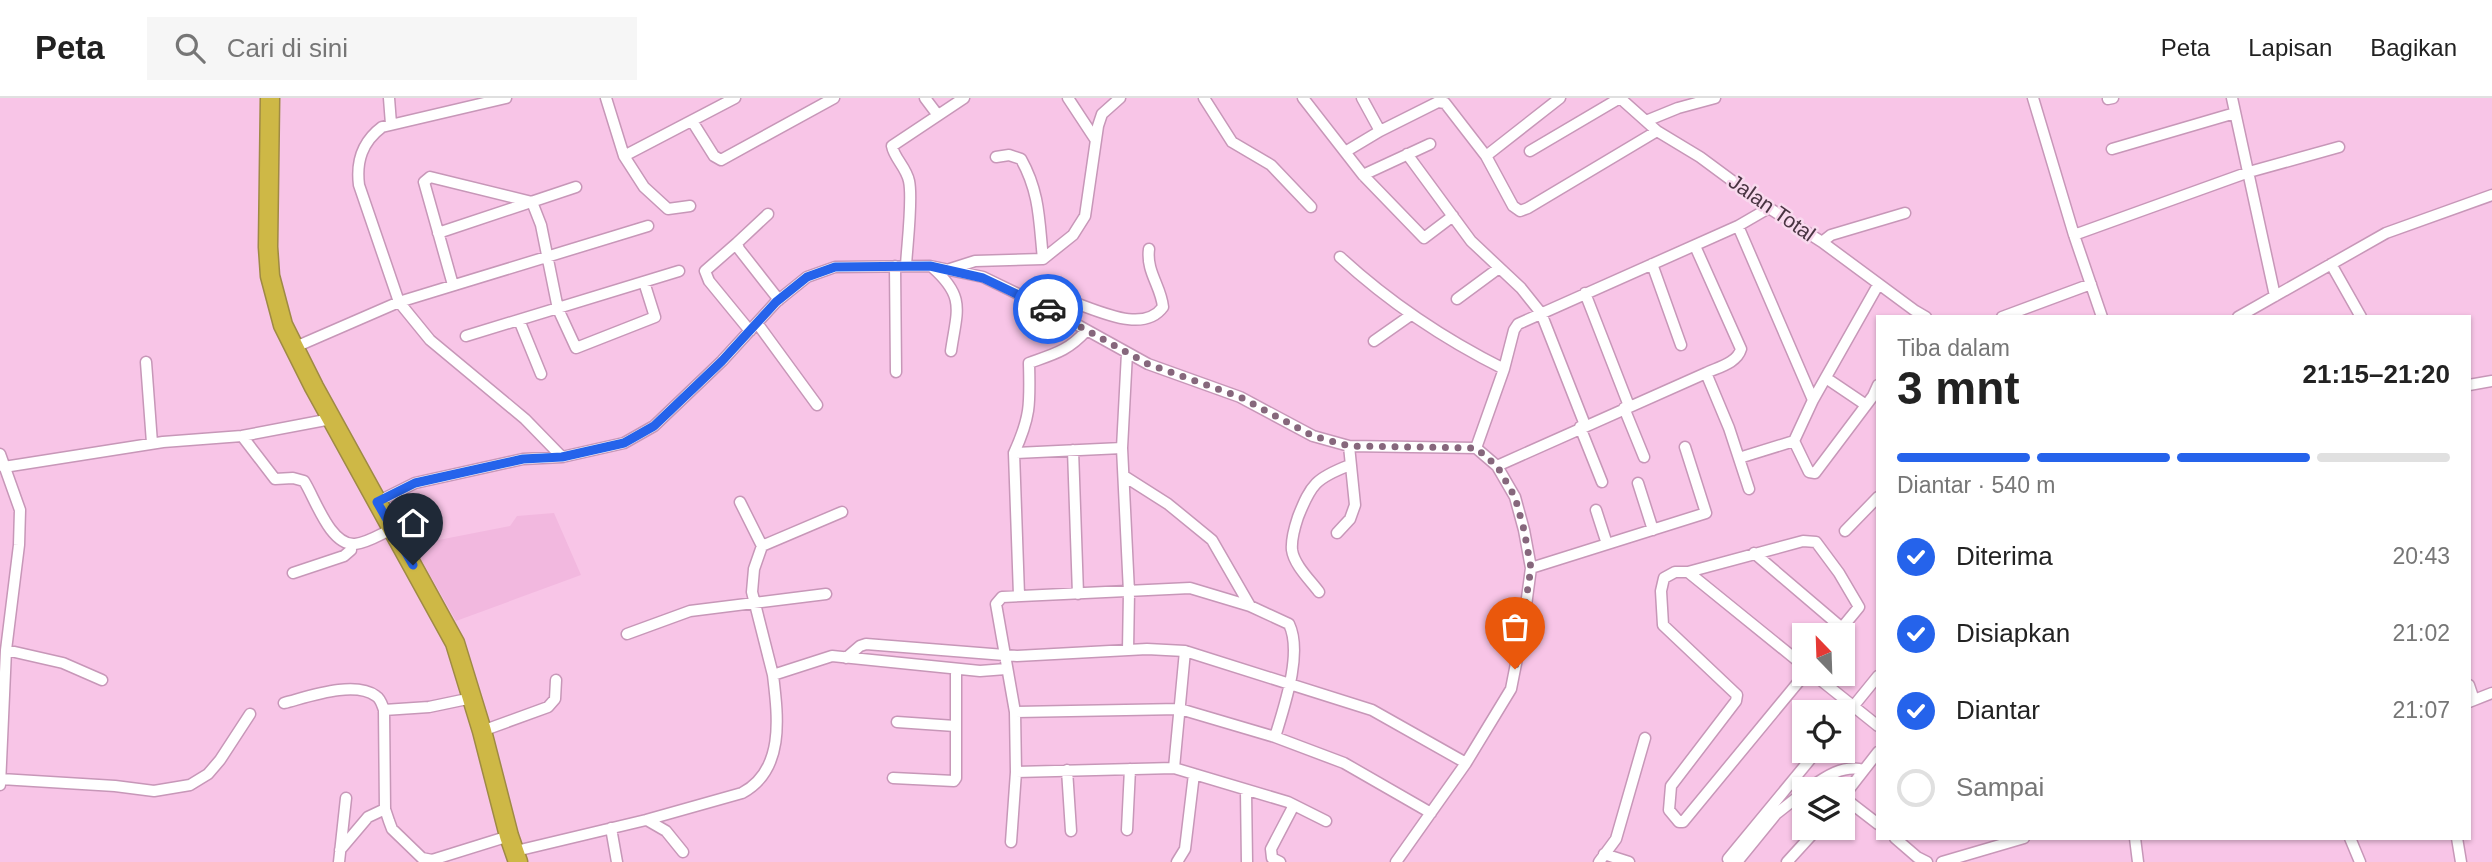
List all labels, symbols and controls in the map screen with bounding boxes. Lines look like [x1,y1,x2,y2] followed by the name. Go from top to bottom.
[147,17,637,80] search box
[35,29,105,66] text: Peta
[171,29,209,67] icon: search
[227,33,348,63] text: Cari di sini
[2161,34,2210,61] text: Peta
[2248,34,2332,61] text: Lapisan
[2370,34,2457,61] text: Bagikan
[1725,169,1820,246] street label: Jalan Total
[1013,274,1083,344] courier
[1029,290,1067,328] icon: car
[1897,335,2010,361] text: Tiba dalam
[2303,359,2450,389] text: 21:15–21:20
[1897,362,2020,414] text: 3 mnt
[1897,472,2056,498] text: Diantar · 540 m
[383,493,443,565] pin
[394,504,432,542] icon: home
[1897,538,1935,576] icon: check
[1956,541,2053,571] text: Diterima
[2392,543,2450,569] text: 20:43
[1485,597,1545,669] pin
[1496,608,1534,646] icon: bag
[1897,615,1935,653] icon: check
[1956,618,2070,648] text: Disiapkan
[2392,620,2450,646] text: 21:02
[1792,623,1855,686] north arrow
[1792,623,1855,840] map controls
[1897,692,1935,730] icon: check
[1956,695,2040,725] text: Diantar
[2392,697,2450,723] text: 21:07
[1792,700,1855,763] button: locate
[1956,772,2044,802] text: Sampai
[1792,777,1855,840] button: layers

